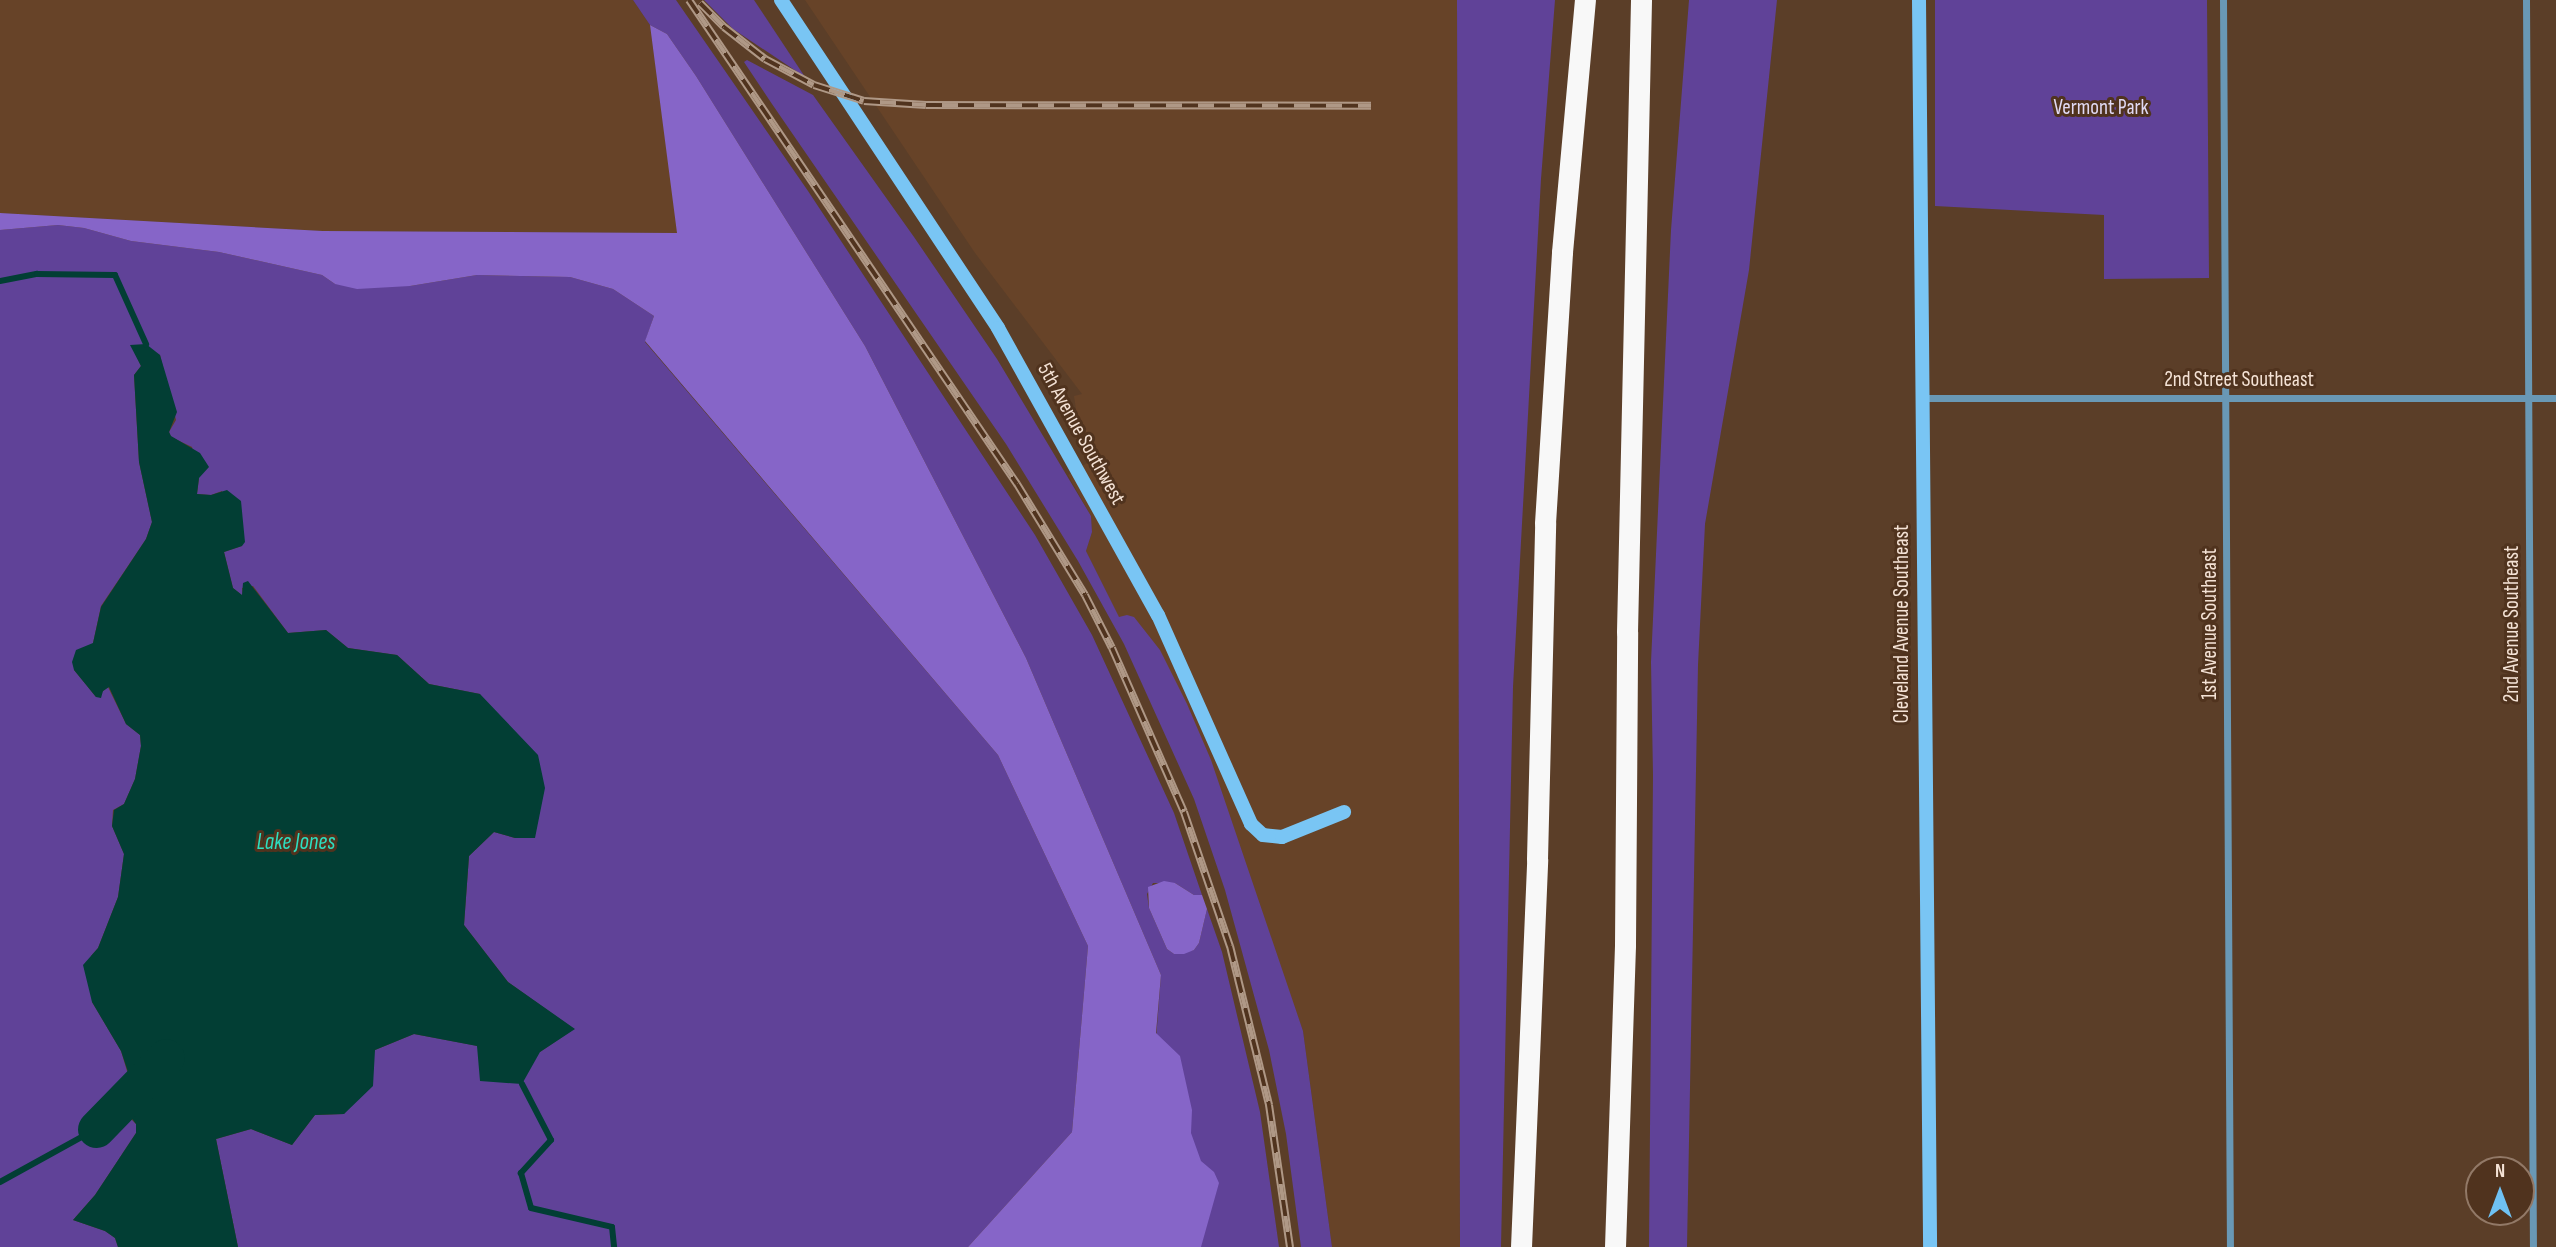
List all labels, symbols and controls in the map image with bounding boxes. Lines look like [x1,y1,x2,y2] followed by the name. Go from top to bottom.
[2053,95,2149,121] park label: Vermont Park
[1032,359,1130,509] street label: 5th Avenue Southwest
[2164,367,2314,393] street label: 2nd Street Southeast
[1889,525,1915,723] street label: Cleveland Avenue Southeast
[2499,546,2525,702] street label: 2nd Avenue Southeast
[2197,548,2223,700] street label: 1st Avenue Southeast
[257,828,335,856] water label: Lake Jones
[2465,1156,2535,1226] north arrow
[2495,1160,2505,1183] text: N

